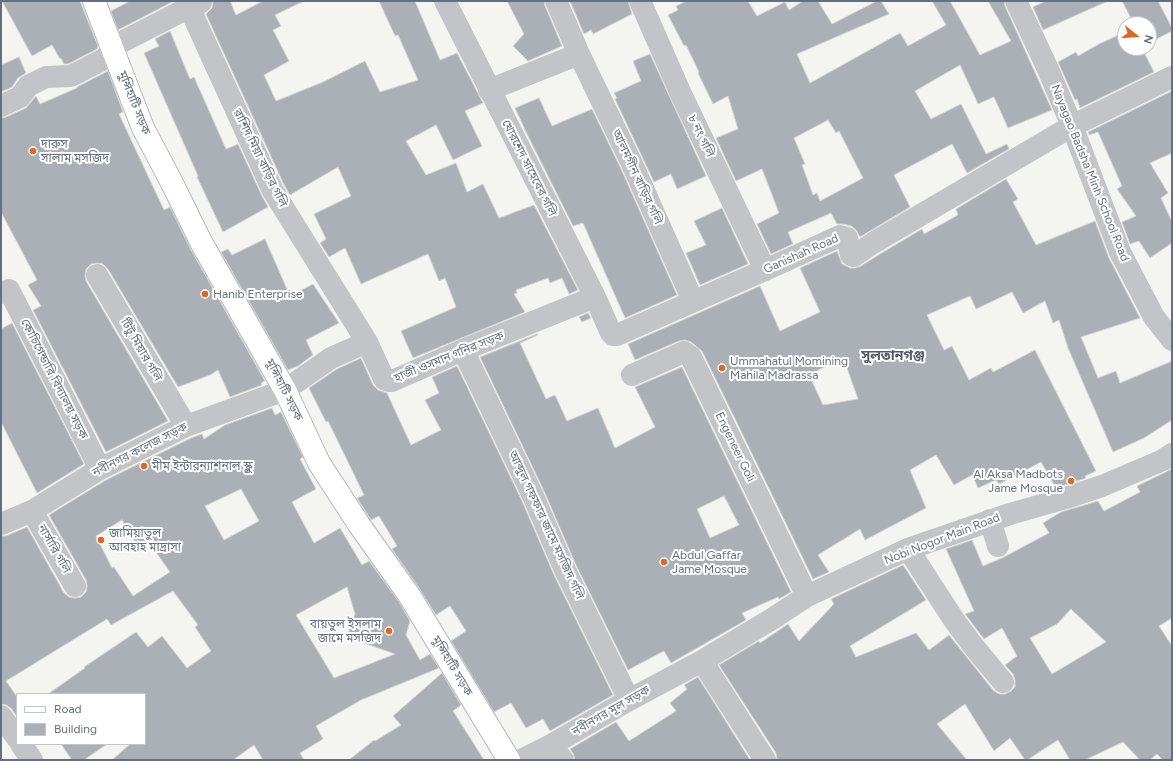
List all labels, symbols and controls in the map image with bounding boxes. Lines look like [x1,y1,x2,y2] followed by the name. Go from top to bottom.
[1117,16,1157,56] north arrow
[1141,33,1155,45] text: N
[115,69,153,137] street label: মুন্সিহাটি সড়ক
[1048,82,1132,264] street label: Nayagao Badsha Minh School Road
[230,107,290,209] street label: রাশিদ মিয়া বাড়ির গলি
[685,113,717,159] street label: ৮ নং গলি
[498,117,560,219] street label: খোরশেদ সাহেবের গলি
[609,127,665,227] street label: আলমগীন বাড়ির গলি
[41,137,109,165] place label: দারুস সালাম মসজিদ
[28,146,38,156] marker: দারুস সালাম মসজিদ
[761,231,841,277] street label: Ganishah Road
[213,287,303,301] place label: Hanib Enterprise
[200,289,210,299] marker: Hanib Enterprise
[117,316,165,384] street label: টিটু মিয়ার গলি
[17,317,91,441] street label: কোচিগেন্ডারি বিদ্যালয় সড়ক
[392,328,506,386] street label: হাজী ওসমান গনির সড়ক
[861,348,925,364] district label: সুলতানগঞ্জ
[730,354,848,382] place label: Ummahatul Momining Mahila Madrassa
[262,357,306,423] street label: মুন্সিহাটি সড়ক
[717,363,727,373] marker: Ummahatul Momining Mahila Madrassa
[712,410,758,484] street label: Engeneer Goli
[90,420,190,480] street label: নবীনগর কলেজ সড়ক
[505,448,587,602] street label: আব্দুল গফফার জামে মসজিদ গলি
[152,459,253,473] place label: মীম ইন্টারন্যাশনাল স্কুল
[139,461,149,471] marker: মীম ইন্টারন্যাশনাল স্কুল
[973,467,1063,495] place label: Al Aksa Madbots Jame Mosque
[1066,476,1076,486] marker: Al Aksa Madbots Jame Mosque
[882,510,1002,568] street label: Nobi Nogor Main Road
[34,522,74,576] street label: নার্সারি গলি
[109,526,181,554] place label: জামিয়াতুল আবহাহ মাদ্রাসা
[96,535,106,545] marker: জামিয়াতুল আবহাহ মাদ্রাসা
[672,548,747,576] place label: Abdul Gaffar Jame Mosque
[659,557,669,567] marker: Abdul Gaffar Jame Mosque
[310,617,381,645] place label: বায়তুল ইসলাম জামে মসজিদ
[384,626,394,636] marker: বায়তুল ইসলাম জামে মসজিদ
[428,633,476,699] street label: মুন্সিহাটি সড়ক
[570,683,652,739] street label: নবীনগর মূল সড়ক
[16,693,146,745] legend
[54,702,82,716] text: Road
[54,722,97,736] text: Building

